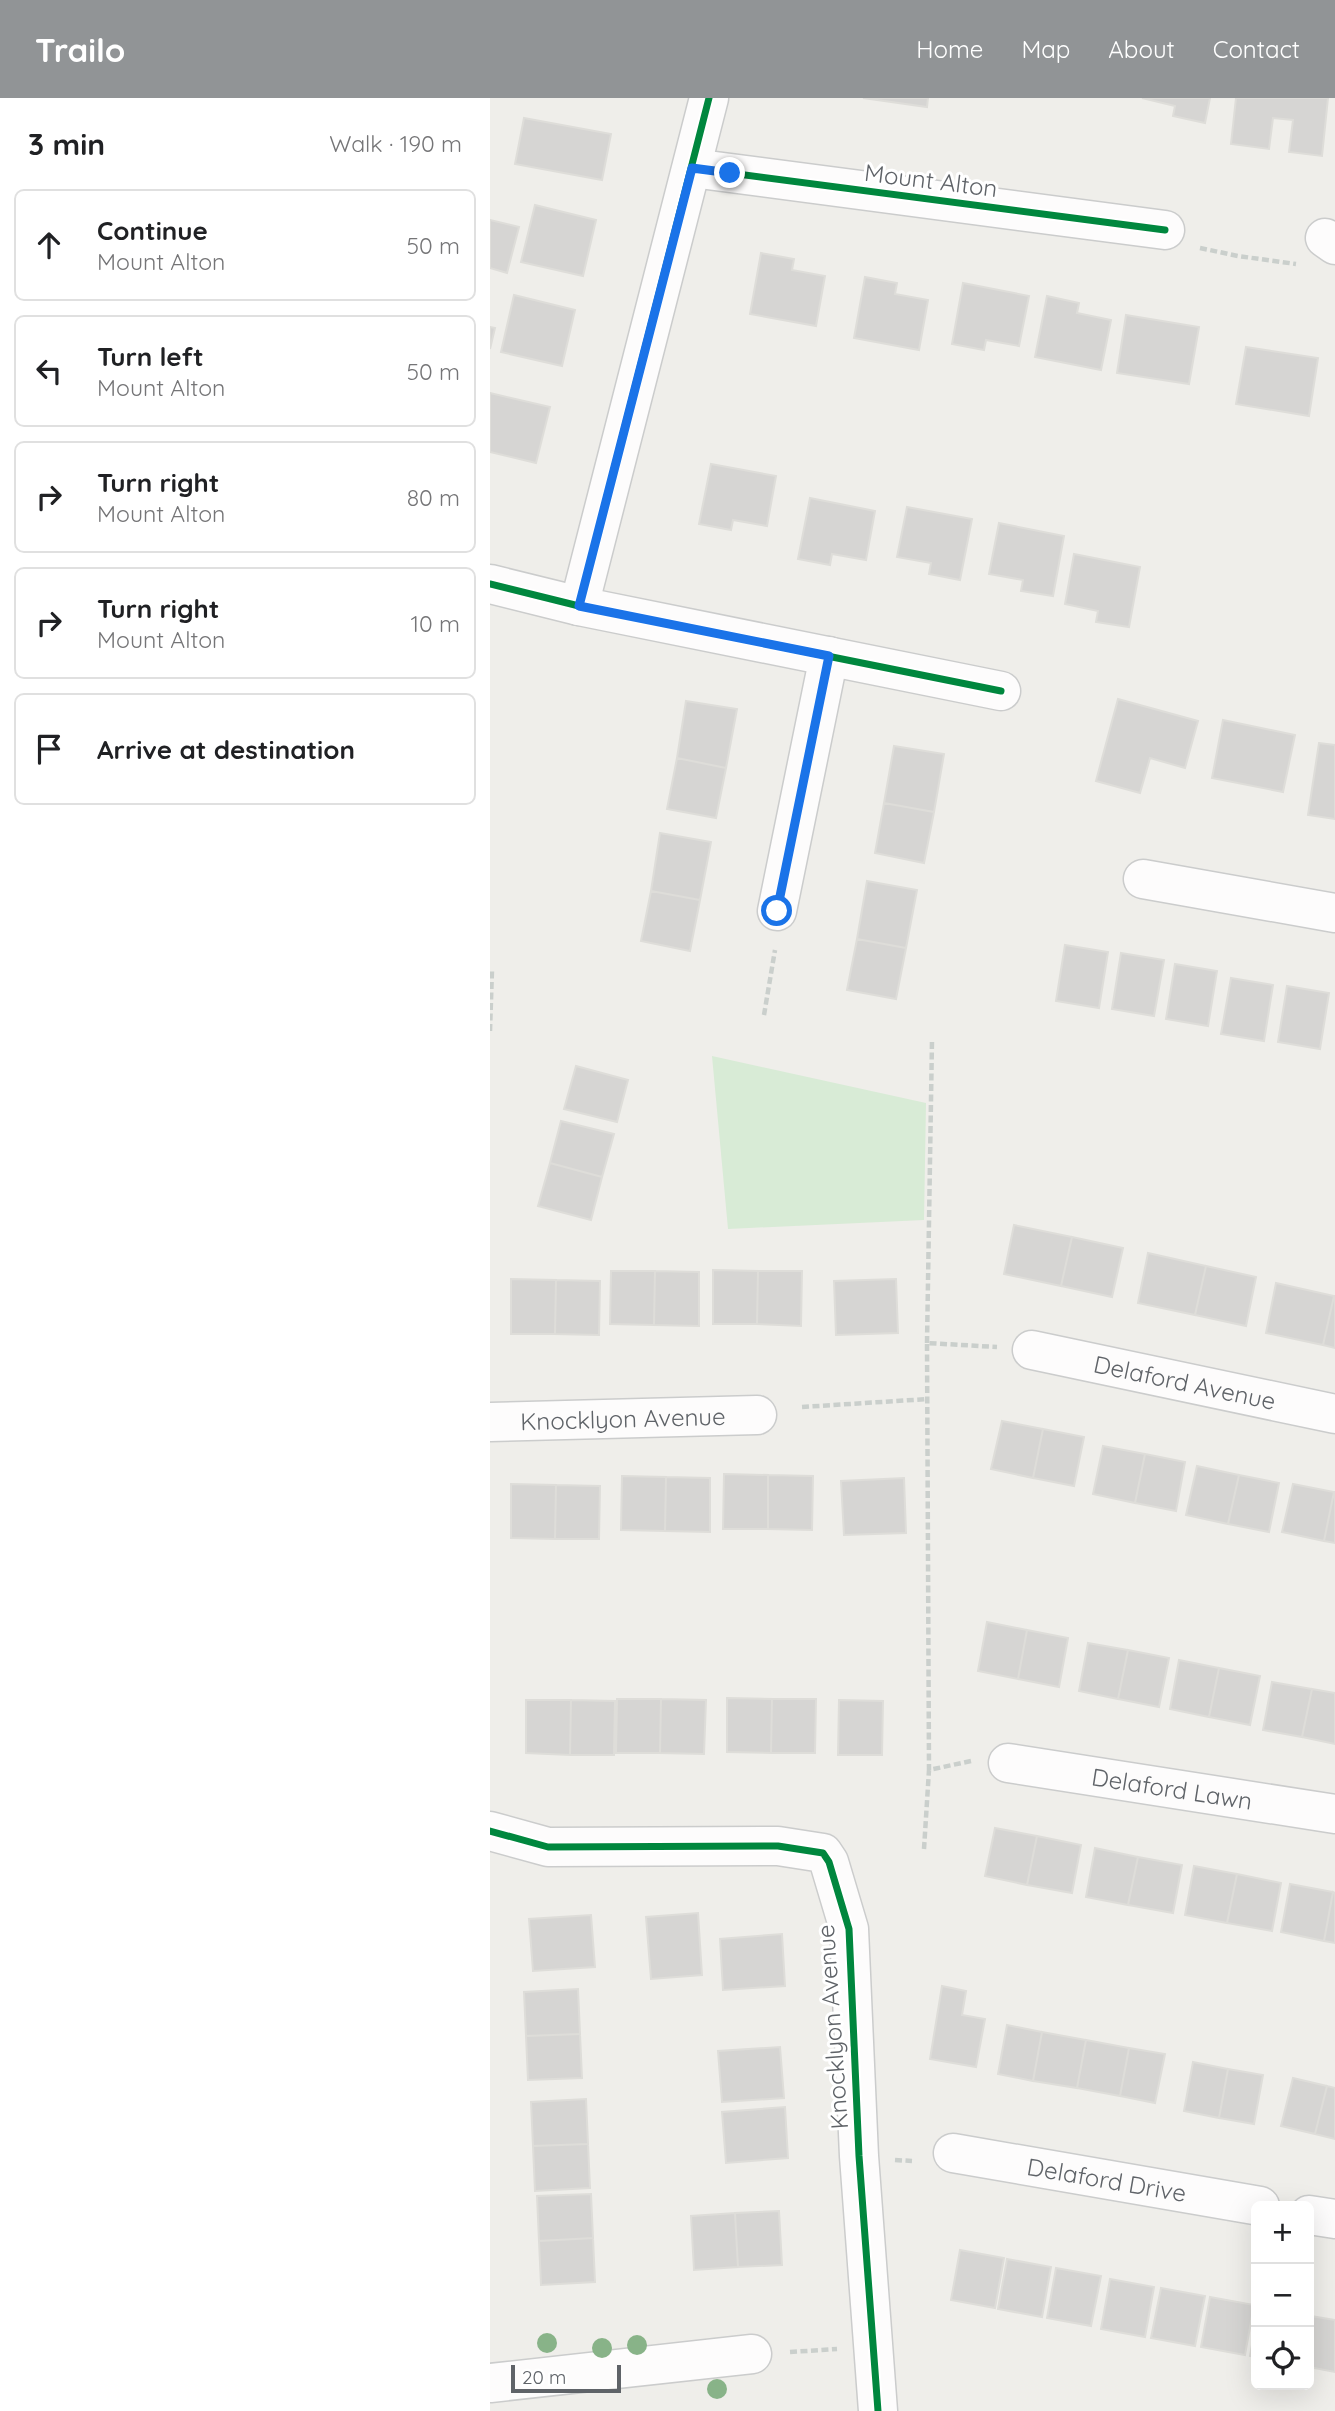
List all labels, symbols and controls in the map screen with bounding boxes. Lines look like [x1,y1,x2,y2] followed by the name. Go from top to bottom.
[35,29,125,70] text: Trailo
[916,34,983,64] text: Home
[1021,34,1070,64] text: Map
[1108,34,1175,64] text: About
[1213,34,1300,64] text: Contact
[28,125,105,163] text: 3 min
[329,129,462,158] text: Walk · 190 m
[714,157,745,188] route end
[863,157,999,203] street label: Mount Alton
[97,214,208,247] text: Continue
[30,226,68,264] icon: ahead
[407,231,460,260] text: 50 m
[97,247,225,276] text: Mount Alton
[97,340,204,373] text: Turn left
[30,352,68,390] icon: left
[407,357,460,386] text: 50 m
[97,373,225,402] text: Mount Alton
[97,466,219,499] text: Turn right
[30,478,68,516] icon: right
[407,483,460,512] text: 80 m
[97,499,225,528] text: Mount Alton
[97,592,219,625] text: Turn right
[30,604,68,642] icon: right
[411,609,460,638] text: 10 m
[97,625,225,654] text: Mount Alton
[30,730,68,768] icon: arrive
[97,733,355,766] text: Arrive at destination
[761,895,792,926] route start
[1091,1348,1278,1416] street label: Delaford Avenue
[520,1401,726,1436] street label: Knocklyon Avenue
[1090,1761,1255,1816] street label: Delaford Lawn
[810,1924,854,2130] street label: Knocklyon Avenue
[1025,2151,1189,2208] street label: Delaford Drive
[1251,2201,1314,2390] map controls
[1251,2201,1314,2264] button: +
[1251,2264,1314,2327] button: −
[1251,2327,1314,2390] button: locate
[511,2362,621,2394] scale bar
[522,2365,566,2389] text: 20 m

